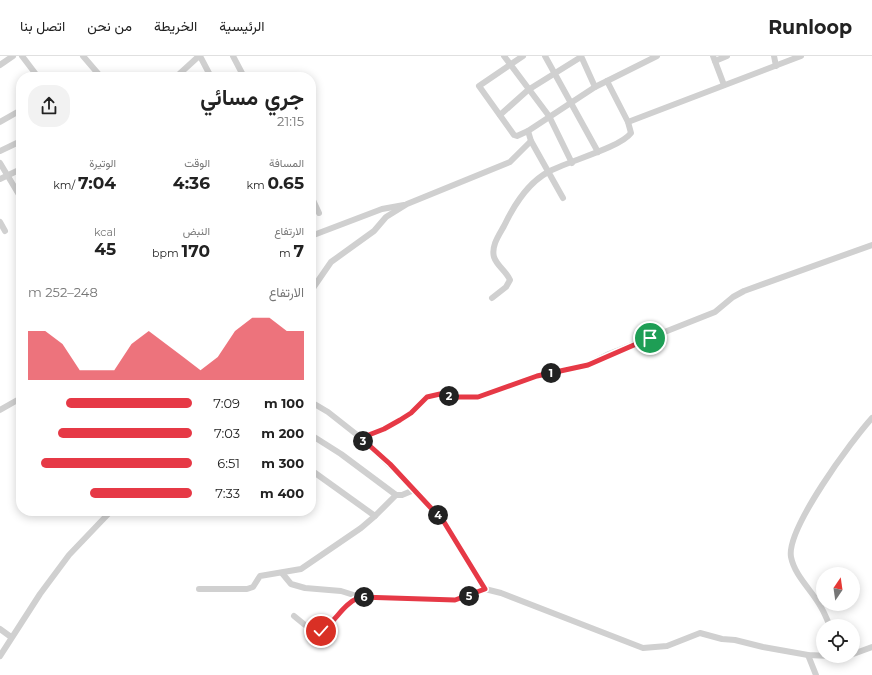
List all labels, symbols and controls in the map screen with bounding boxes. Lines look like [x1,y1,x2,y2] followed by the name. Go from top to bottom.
[768,16,852,39] text: Runloop
[20,17,65,35] text: اتصل بنا
[87,17,132,35] text: من نحن
[154,17,197,35] text: الخريطة
[219,17,265,35] text: الرئيسية
[200,84,304,111] text: جري مسائي
[28,85,70,127] button: share
[277,113,304,129] text: 21:15
[89,156,116,170] text: الوتيرة
[184,156,210,170] text: الوقت
[269,156,304,170] text: المسافة
[78,173,116,193] text: 7:04
[173,173,210,193] text: 4:36
[268,173,304,193] text: 0.65
[53,178,78,192] text: /km
[246,178,268,192] text: km
[183,224,210,238] text: النبض
[274,224,304,238] text: الارتفاع
[94,225,116,239] text: kcal
[94,239,116,259] text: 45
[182,241,210,261] text: 170
[293,241,304,261] text: 7
[152,246,182,260] text: bpm
[279,246,293,260] text: m
[28,284,98,300] text: 248–252 m
[269,284,304,300] text: الارتفاع
[633,321,667,355] pin
[639,327,661,349] icon: arrive
[541,363,561,383] pin: 1
[549,366,553,380] text: 1
[439,386,459,406] pin: 2
[446,389,452,403] text: 2
[213,395,240,411] text: 7:09
[264,395,304,411] text: 100 m
[214,425,240,441] text: 7:03
[261,425,304,441] text: 200 m
[353,431,373,451] pin: 3
[360,434,366,448] text: 3
[217,455,240,471] text: 6:51
[261,455,304,471] text: 300 m
[215,485,240,501] text: 7:33
[260,485,304,501] text: 400 m
[428,505,448,525] pin: 4
[434,508,442,522] text: 4
[816,567,860,611] north arrow
[816,567,860,663] map controls
[459,586,479,606] pin: 5
[354,587,374,607] pin: 6
[466,589,472,603] text: 5
[360,590,368,604] text: 6
[304,614,338,648] pin
[816,619,860,663] button: locate
[310,620,332,642] icon: check

